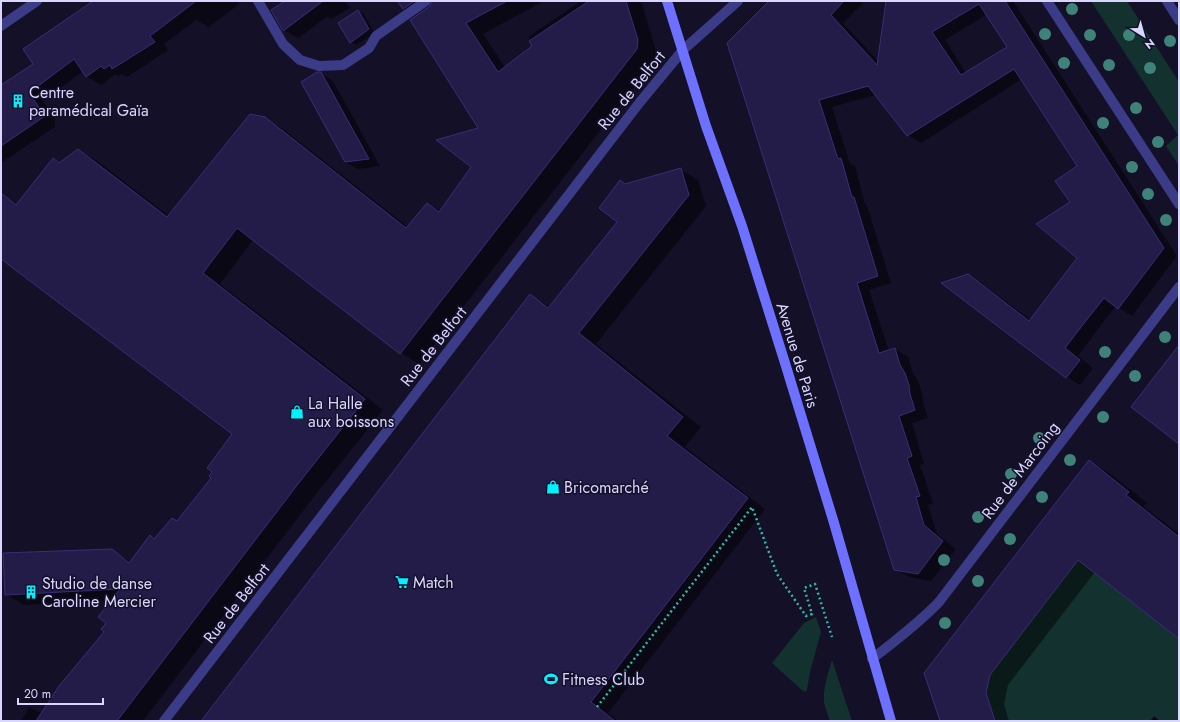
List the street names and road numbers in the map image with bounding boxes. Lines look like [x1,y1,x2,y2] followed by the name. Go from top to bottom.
[592,46,671,135] street label: Rue de Belfort
[771,300,824,411] street label: Avenue de Paris
[395,301,472,391] street label: Rue de Belfort
[976,417,1065,524] street label: Rue de Marcoing
[198,558,275,648] street label: Rue de Belfort

